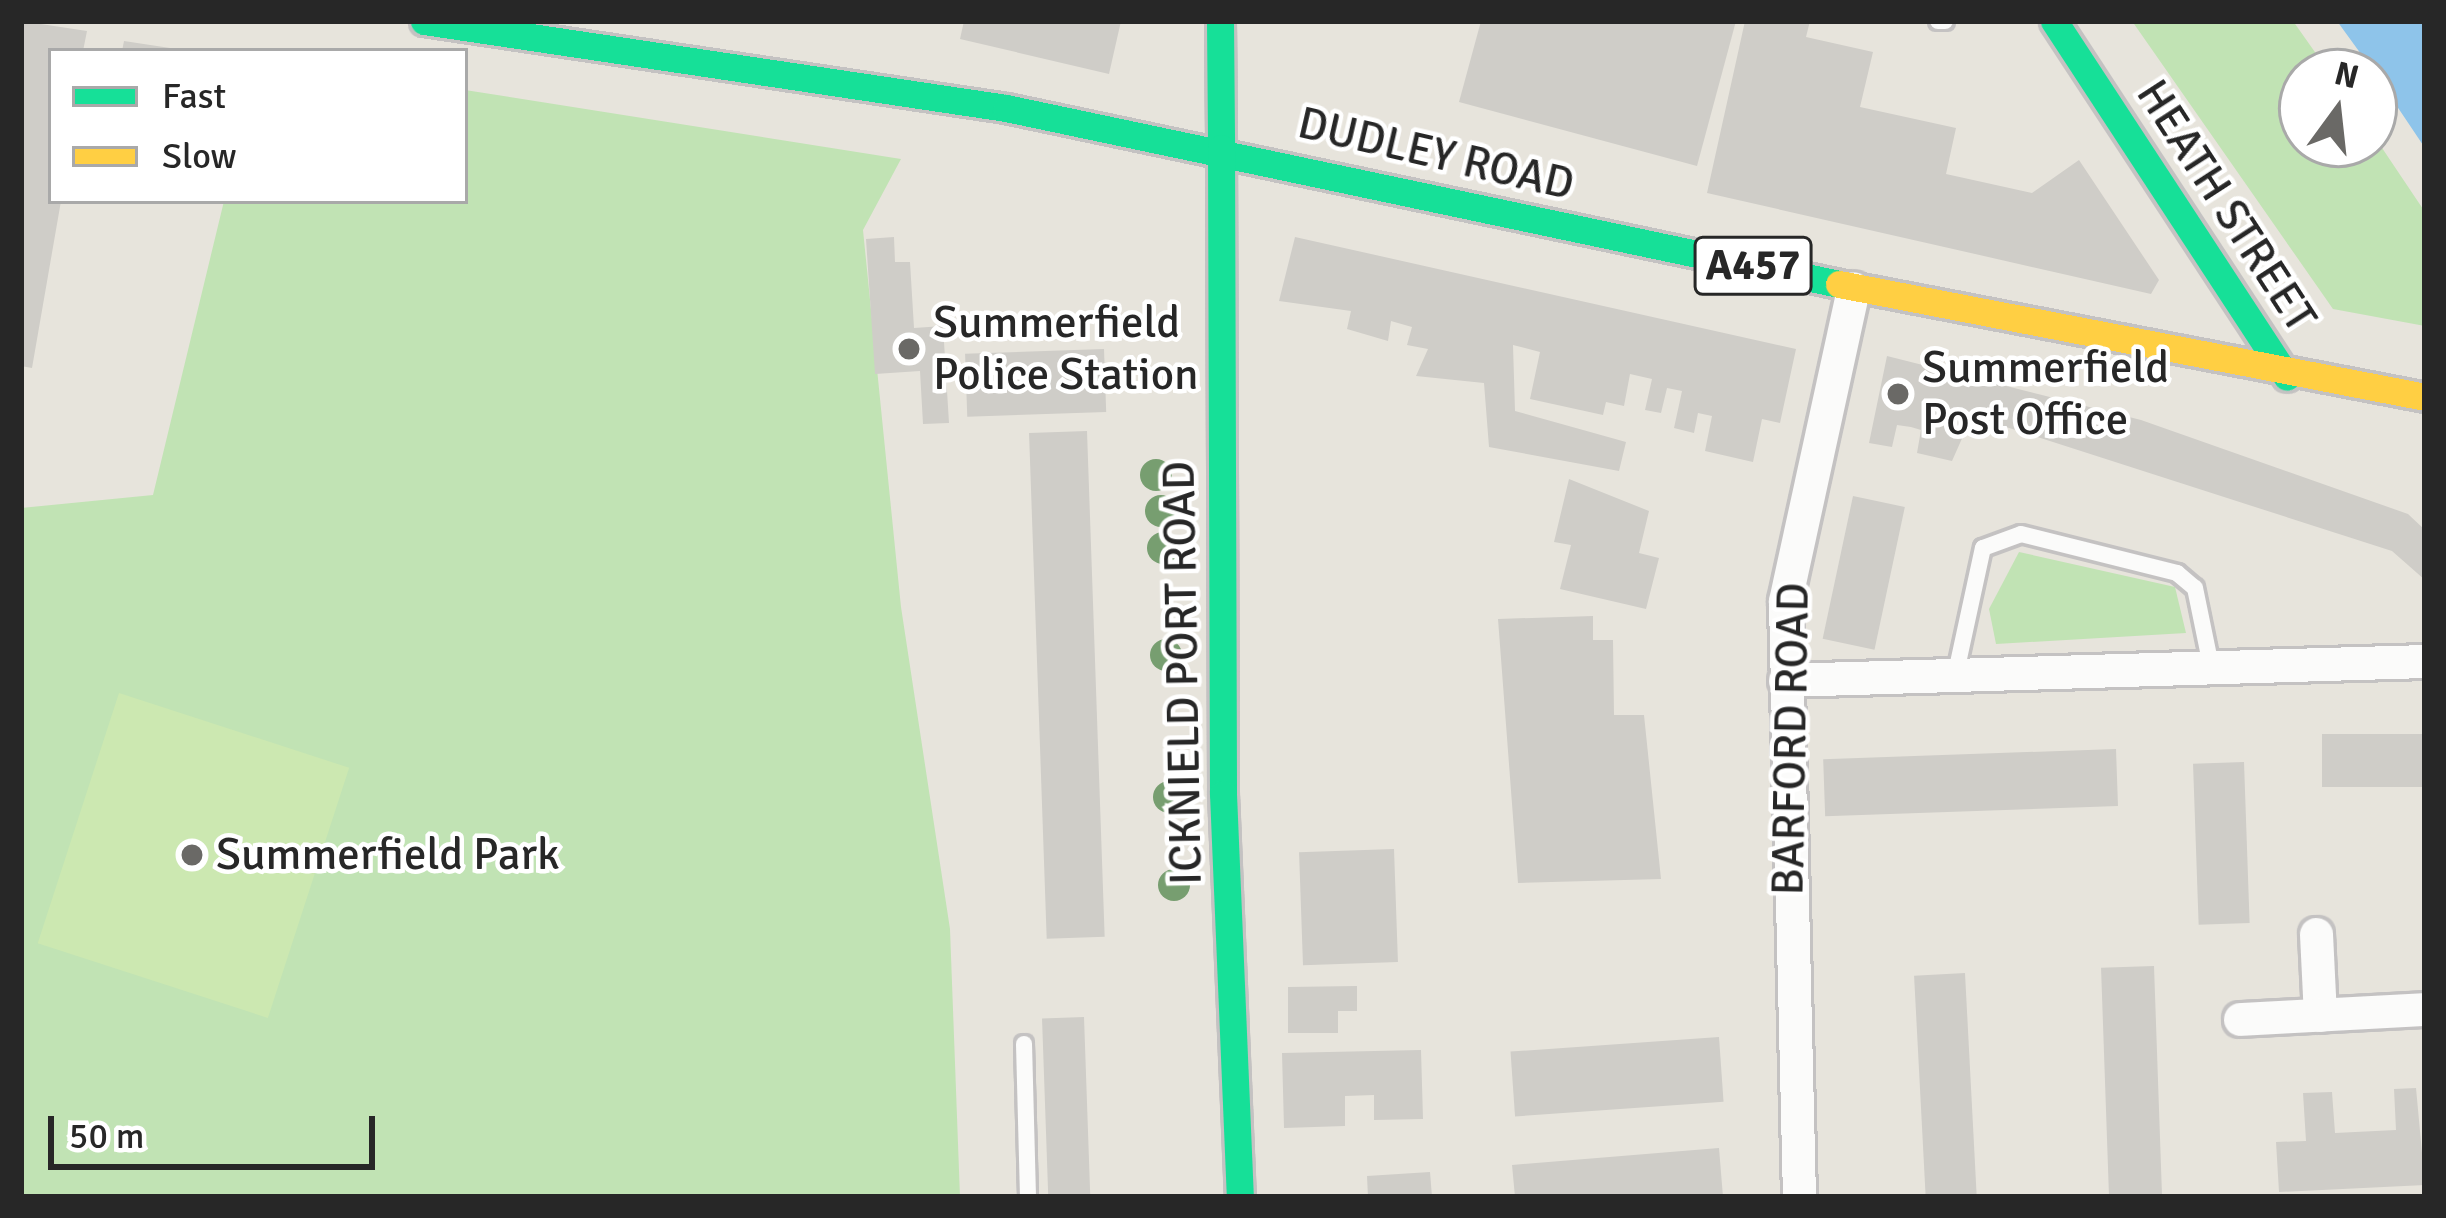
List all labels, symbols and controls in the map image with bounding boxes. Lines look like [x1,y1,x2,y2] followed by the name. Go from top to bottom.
[48,48,468,204] legend
[2278,48,2398,168] north arrow
[2330,53,2363,98] text: N
[2125,70,2327,342] street label: HEATH STREET
[162,74,226,119] text: Fast
[1293,96,1579,212] street label: DUDLEY ROAD
[162,134,237,179] text: Slow
[1693,230,1813,302] road number: A457
[933,296,1199,402] place label: Summerfield Police Station
[896,336,922,362] marker: Summerfield Police Station
[1922,341,2169,447] place label: Summerfield Post Office
[1885,381,1911,407] marker: Summerfield Post Office
[1152,460,1214,886] street label: ICKNIELD PORT ROAD
[1761,582,1821,896] street label: BARFORD ROAD
[216,828,560,882] place label: Summerfield Park
[179,842,205,868] marker: Summerfield Park
[54,1092,381,1166] scale bar
[69,1114,145,1159] text: 50 m

